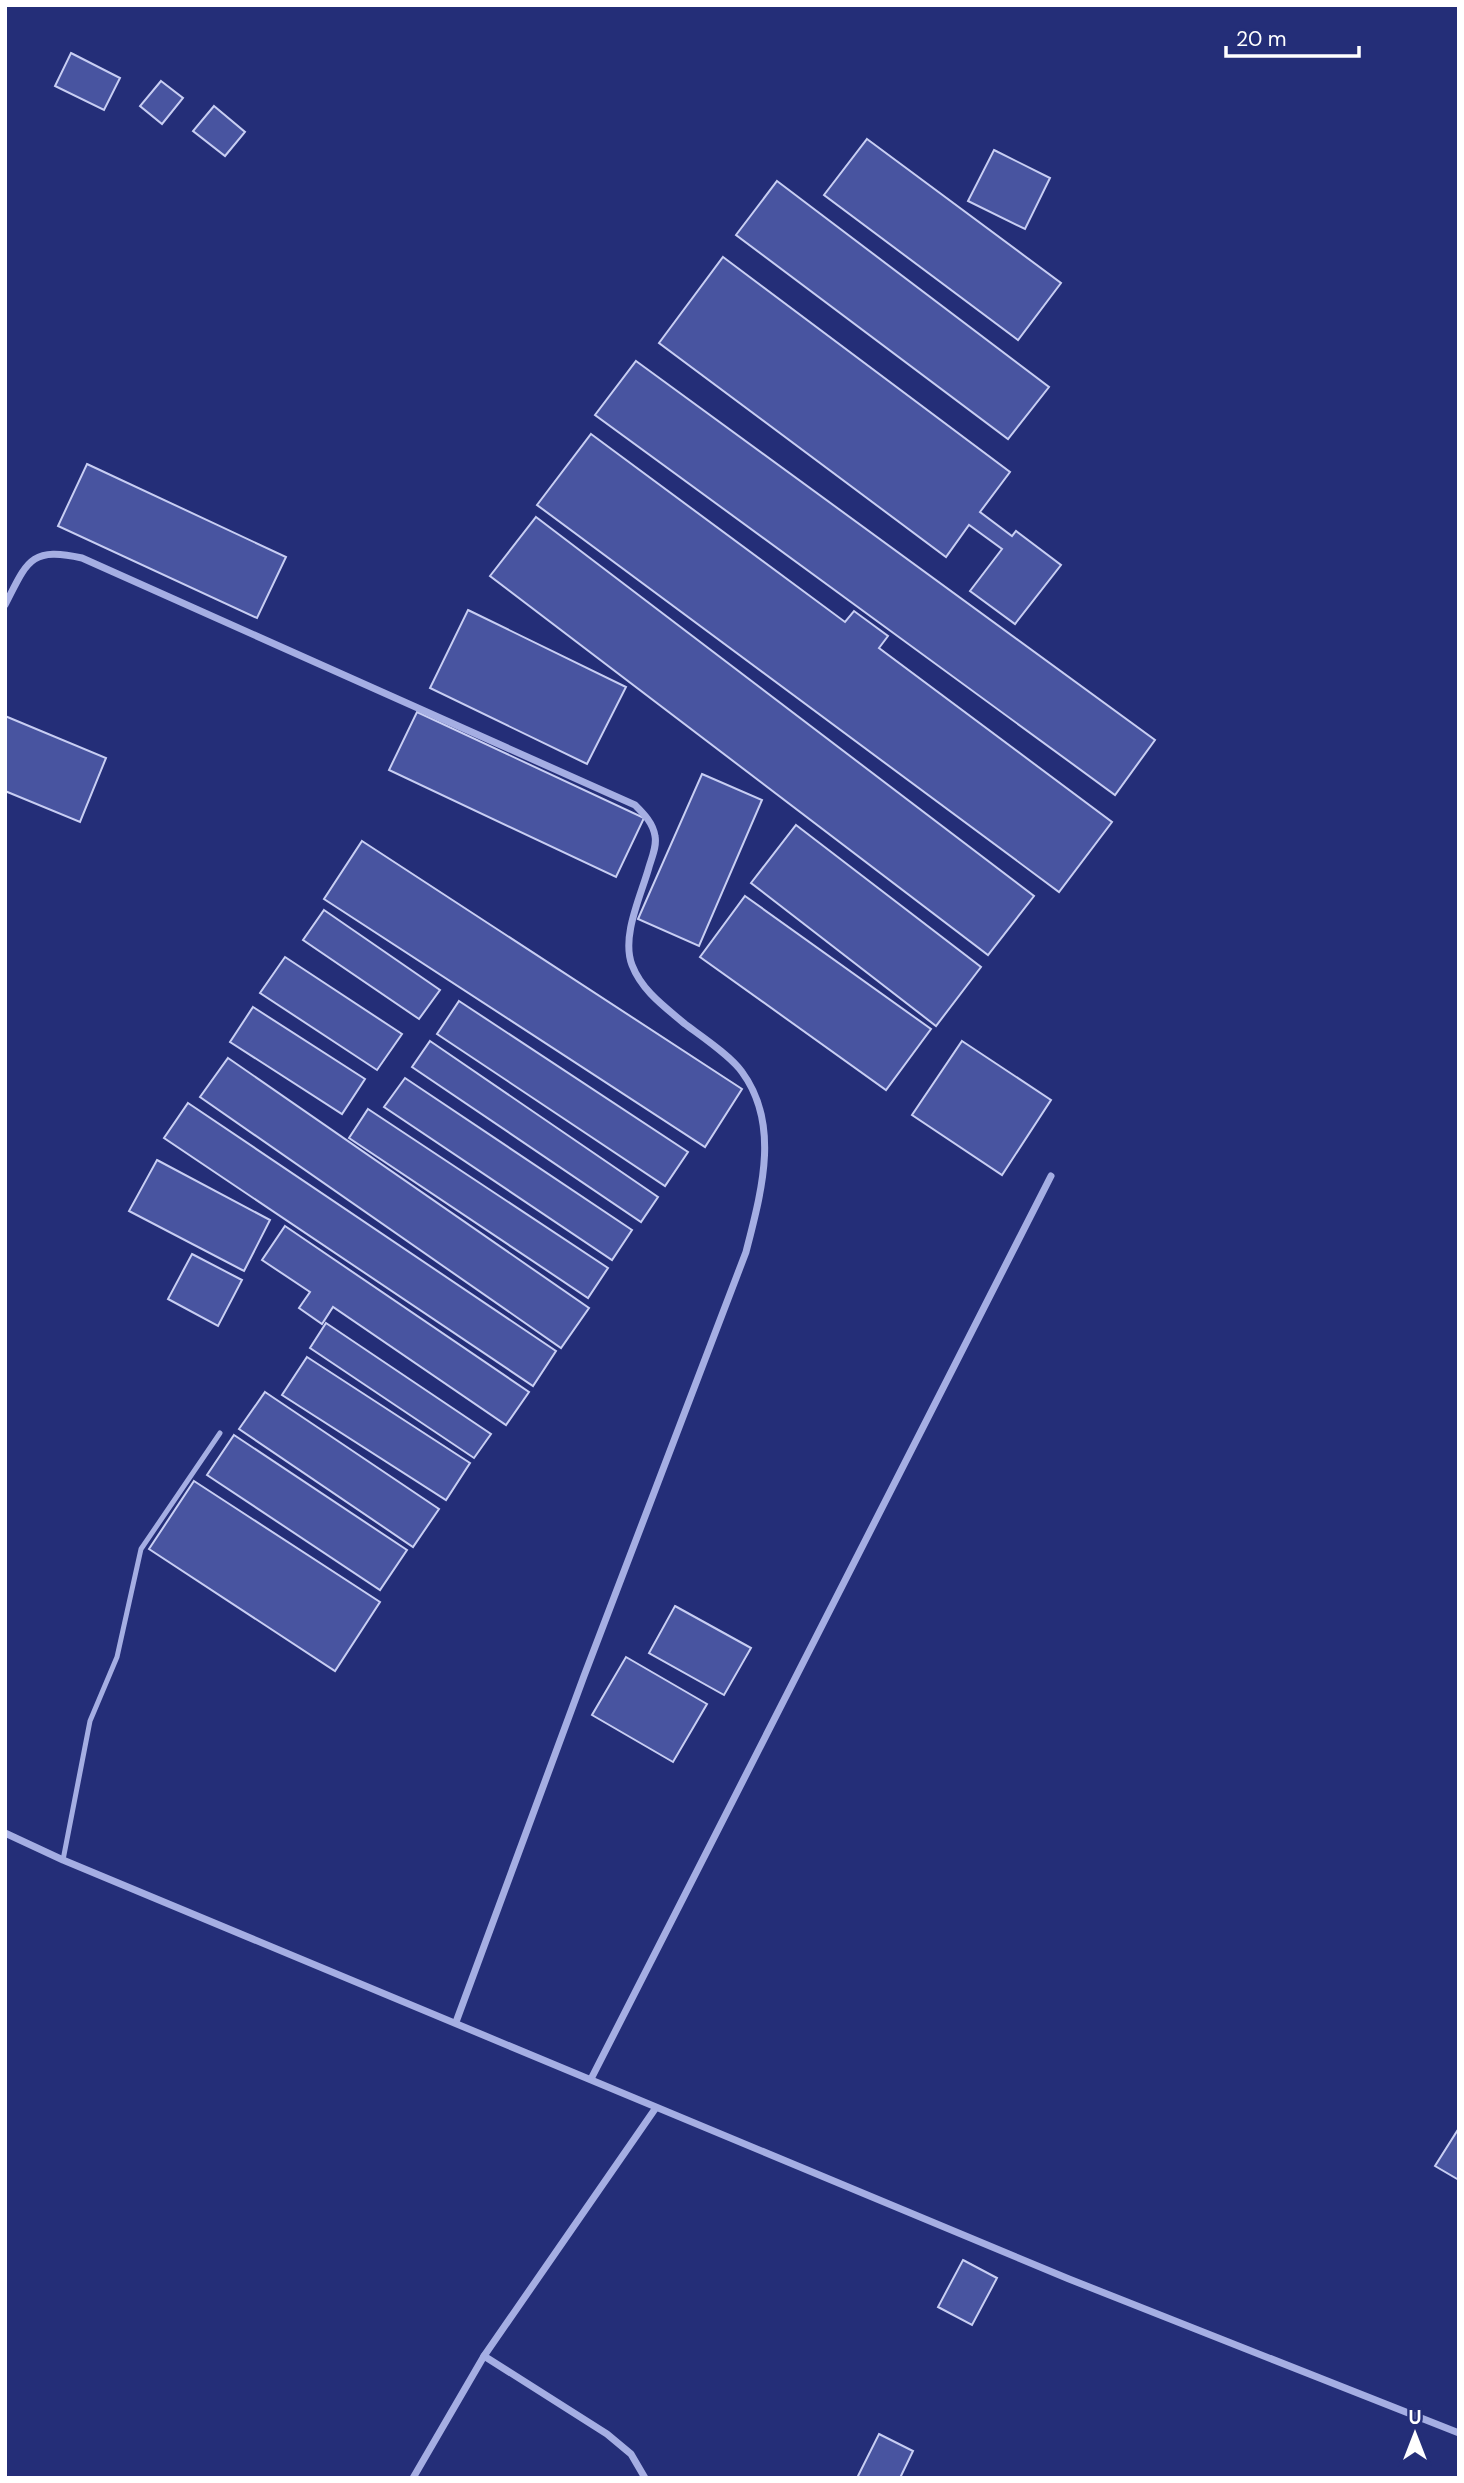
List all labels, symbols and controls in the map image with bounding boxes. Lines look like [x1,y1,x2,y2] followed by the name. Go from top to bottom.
[1226,14,1359,58] scale bar
[1236,25,1287,53] text: 20 m
[1380,2399,1450,2469] north arrow
[1408,2405,1422,2430] text: U

